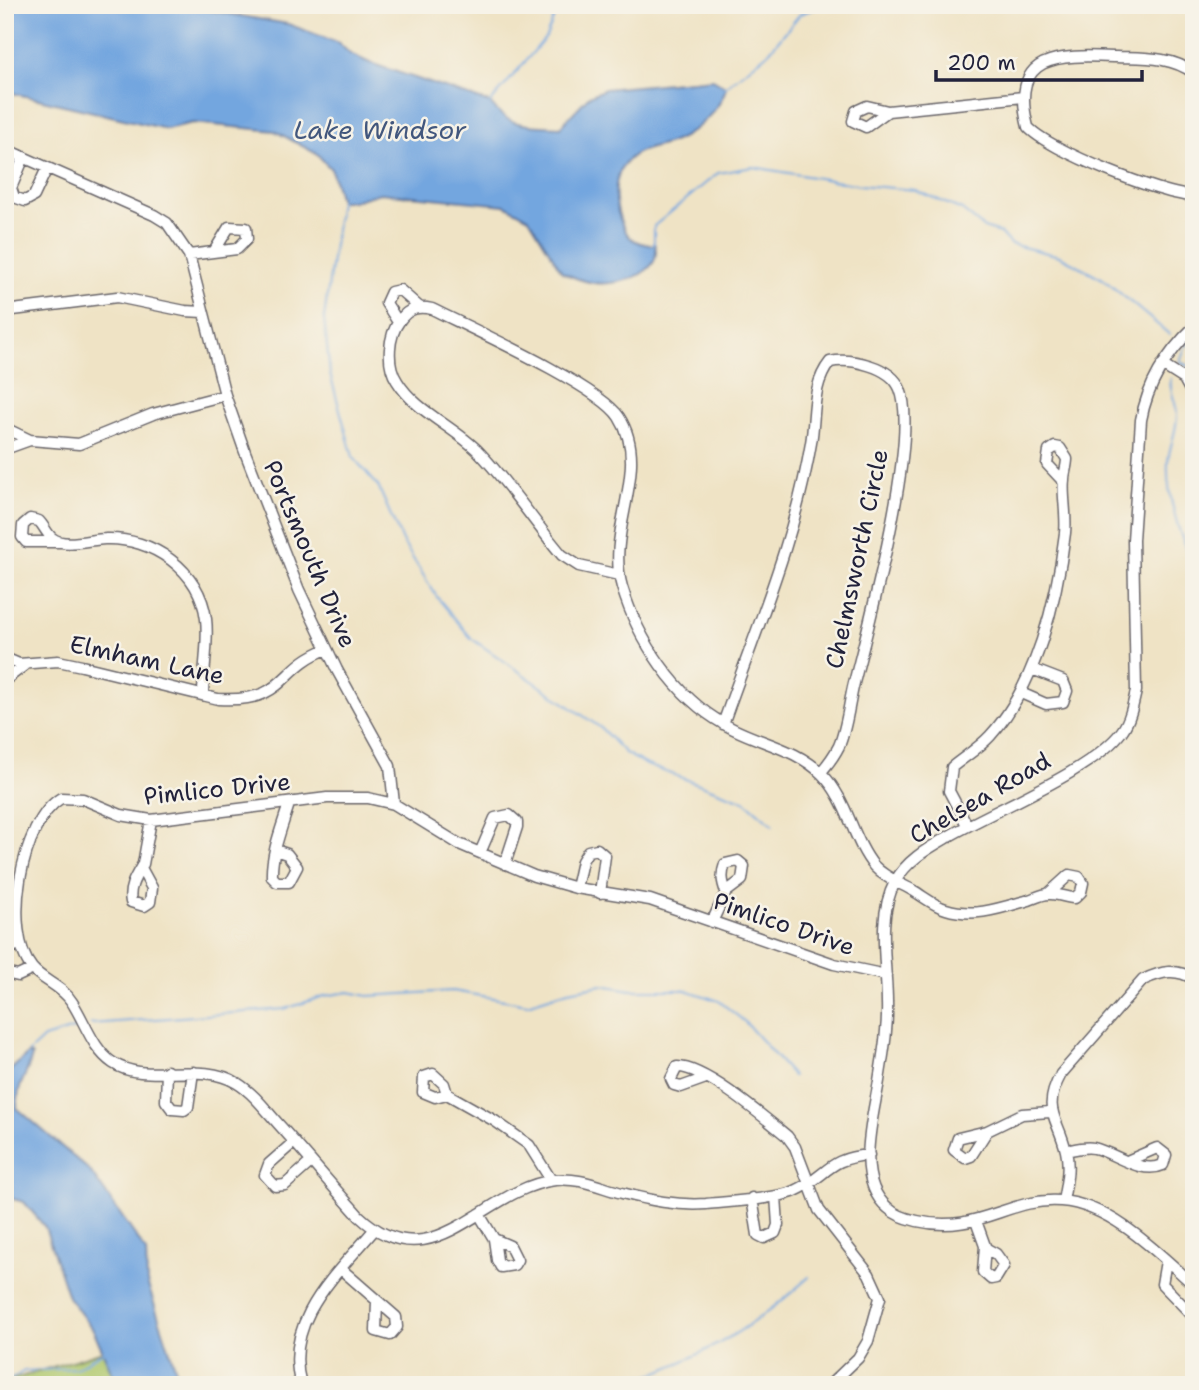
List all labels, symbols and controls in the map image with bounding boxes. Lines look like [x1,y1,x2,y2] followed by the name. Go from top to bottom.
[936,38,1143,82] scale bar
[947,49,1016,77] text: 200 m
[294,112,467,147] water label: Lake Windsor
[818,446,896,672] street label: Chelmsworth Circle
[256,455,364,653] street label: Portsmouth Drive
[67,628,227,692] street label: Elmham Lane
[904,745,1056,851] street label: Chelsea Road
[142,765,292,813] street label: Pimlico Drive
[709,885,859,963] street label: Pimlico Drive

